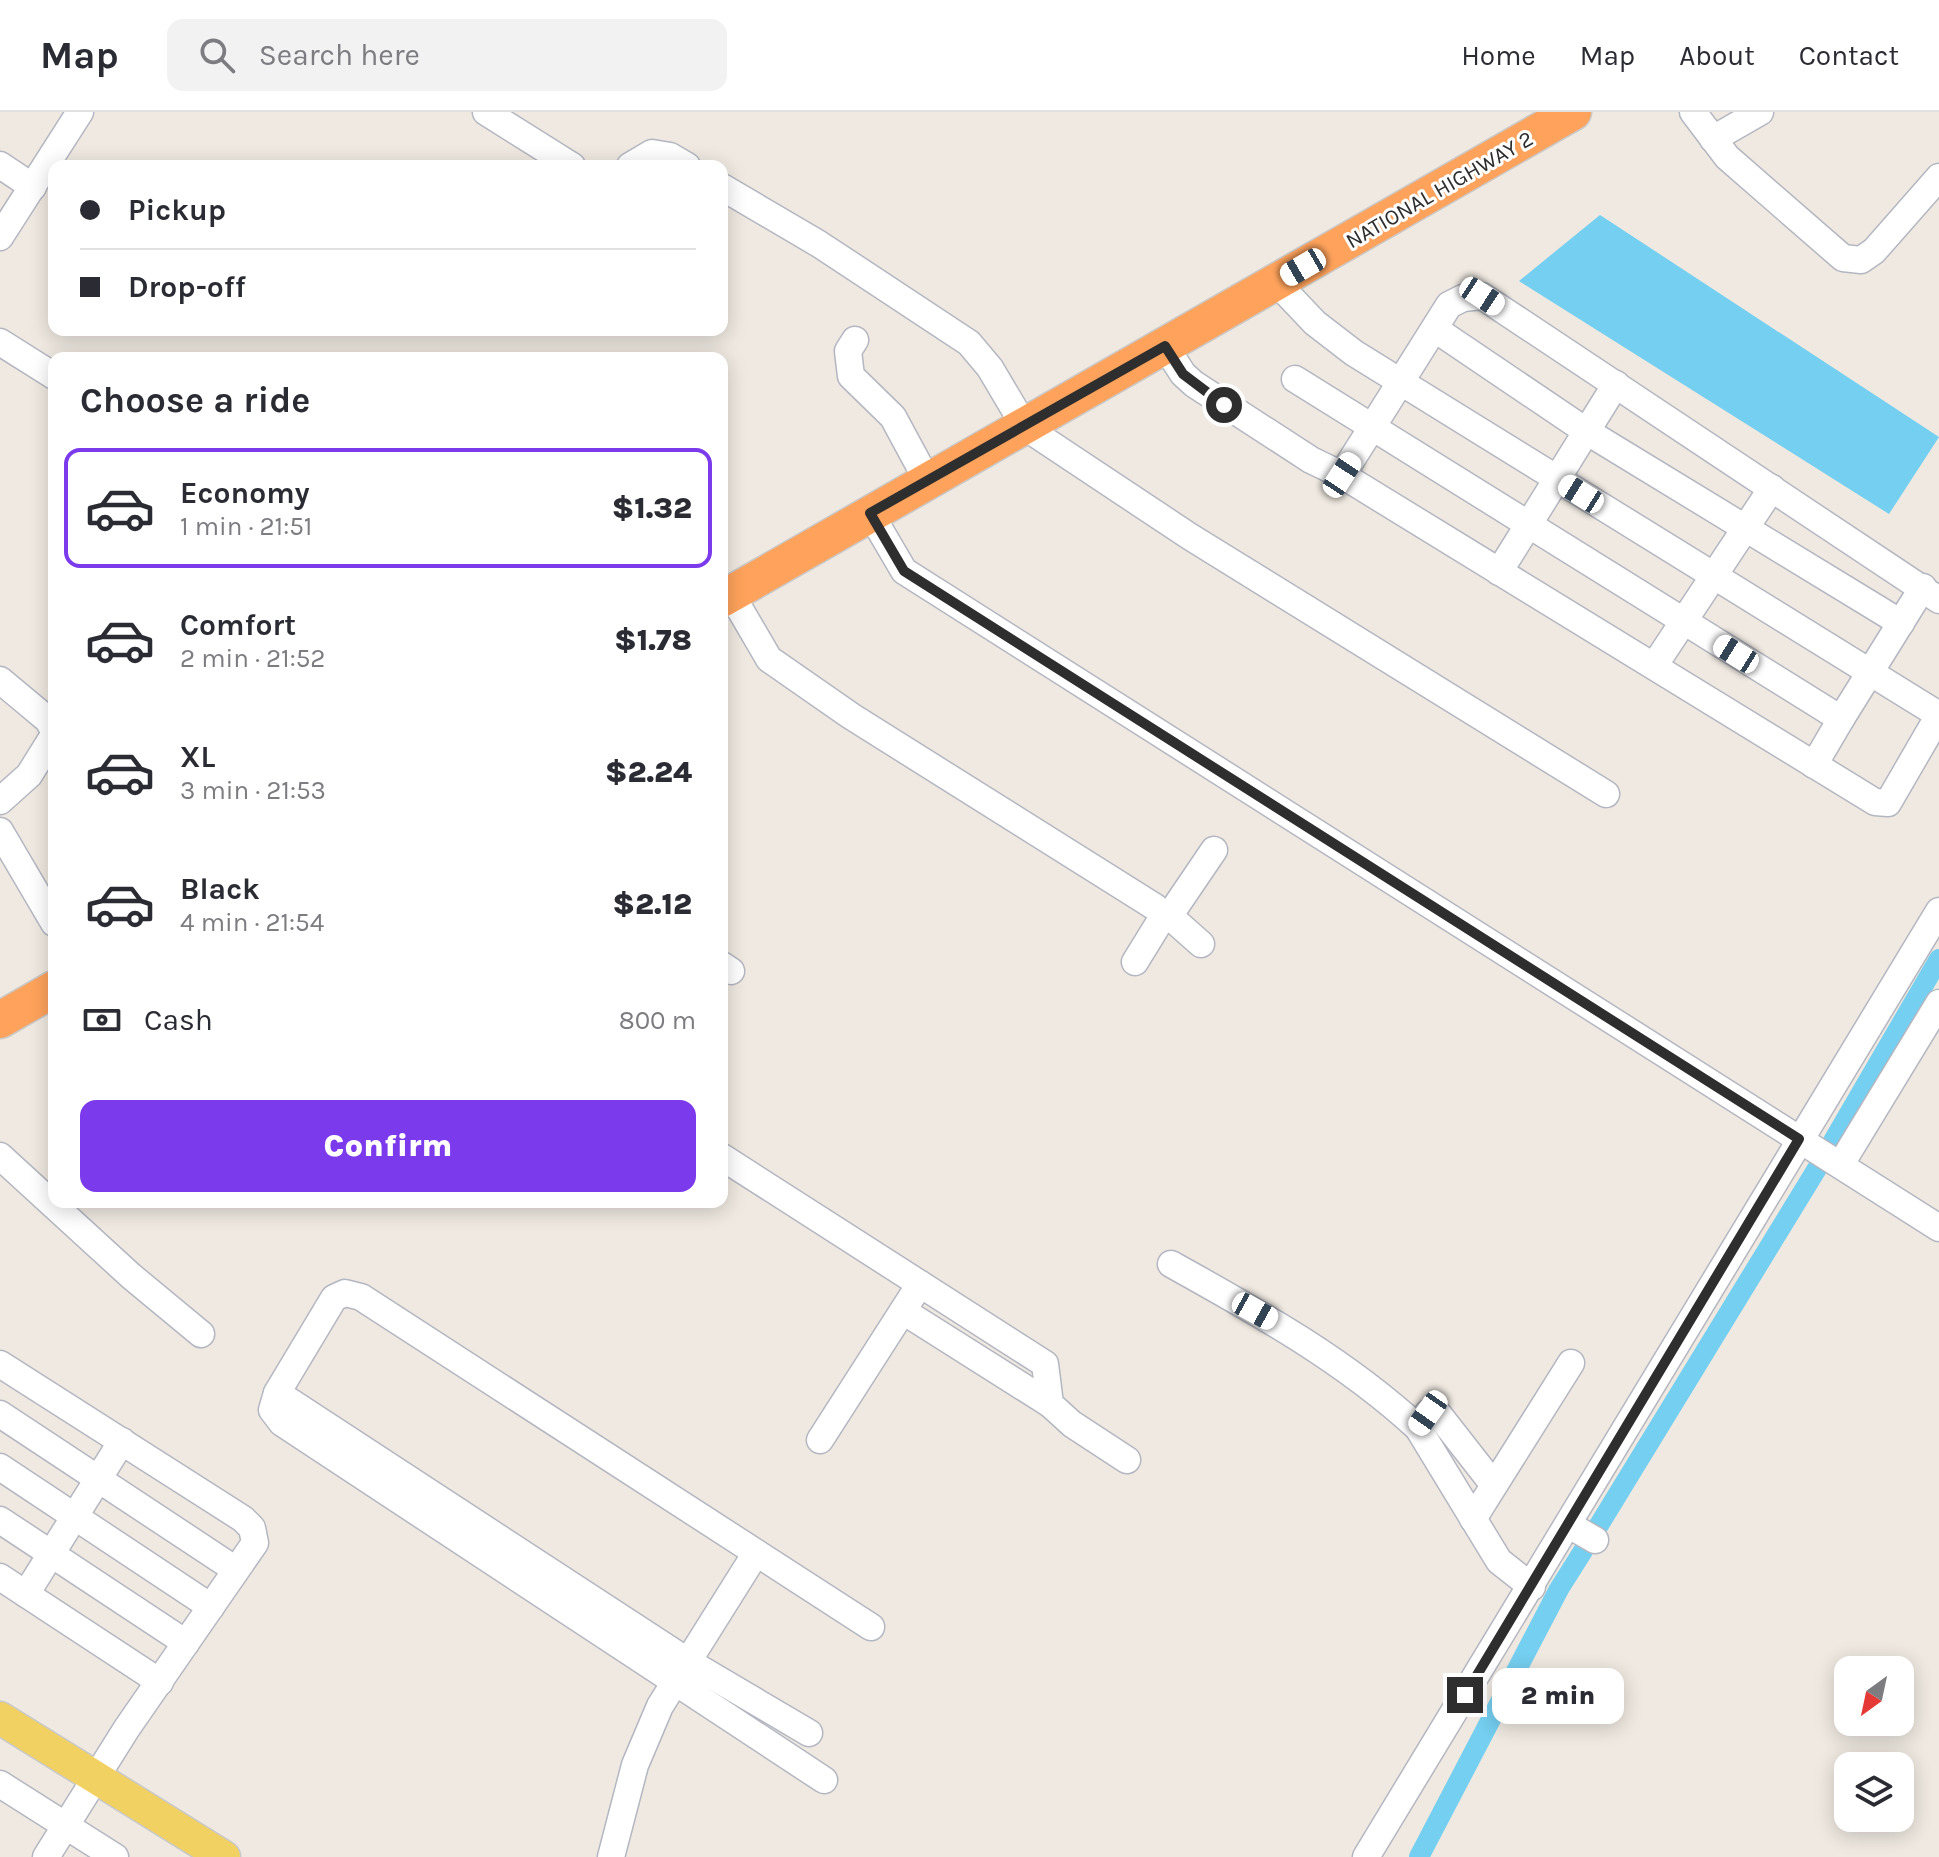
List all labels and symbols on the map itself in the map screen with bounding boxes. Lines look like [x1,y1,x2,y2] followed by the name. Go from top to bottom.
[1341,126,1538,254] street label: NATIONAL HIGHWAY 2
[1276,245,1330,289] car
[1455,273,1509,319] car
[1206,387,1242,423] route start
[1319,448,1365,502] car
[1554,471,1608,517] car
[1709,631,1763,677] car
[1228,1289,1282,1333] car
[1404,1386,1452,1440] car
[1834,1656,1914,1736] north arrow
[1493,1667,1625,1723] callout: 2 min
[1447,1677,1483,1713] route end

